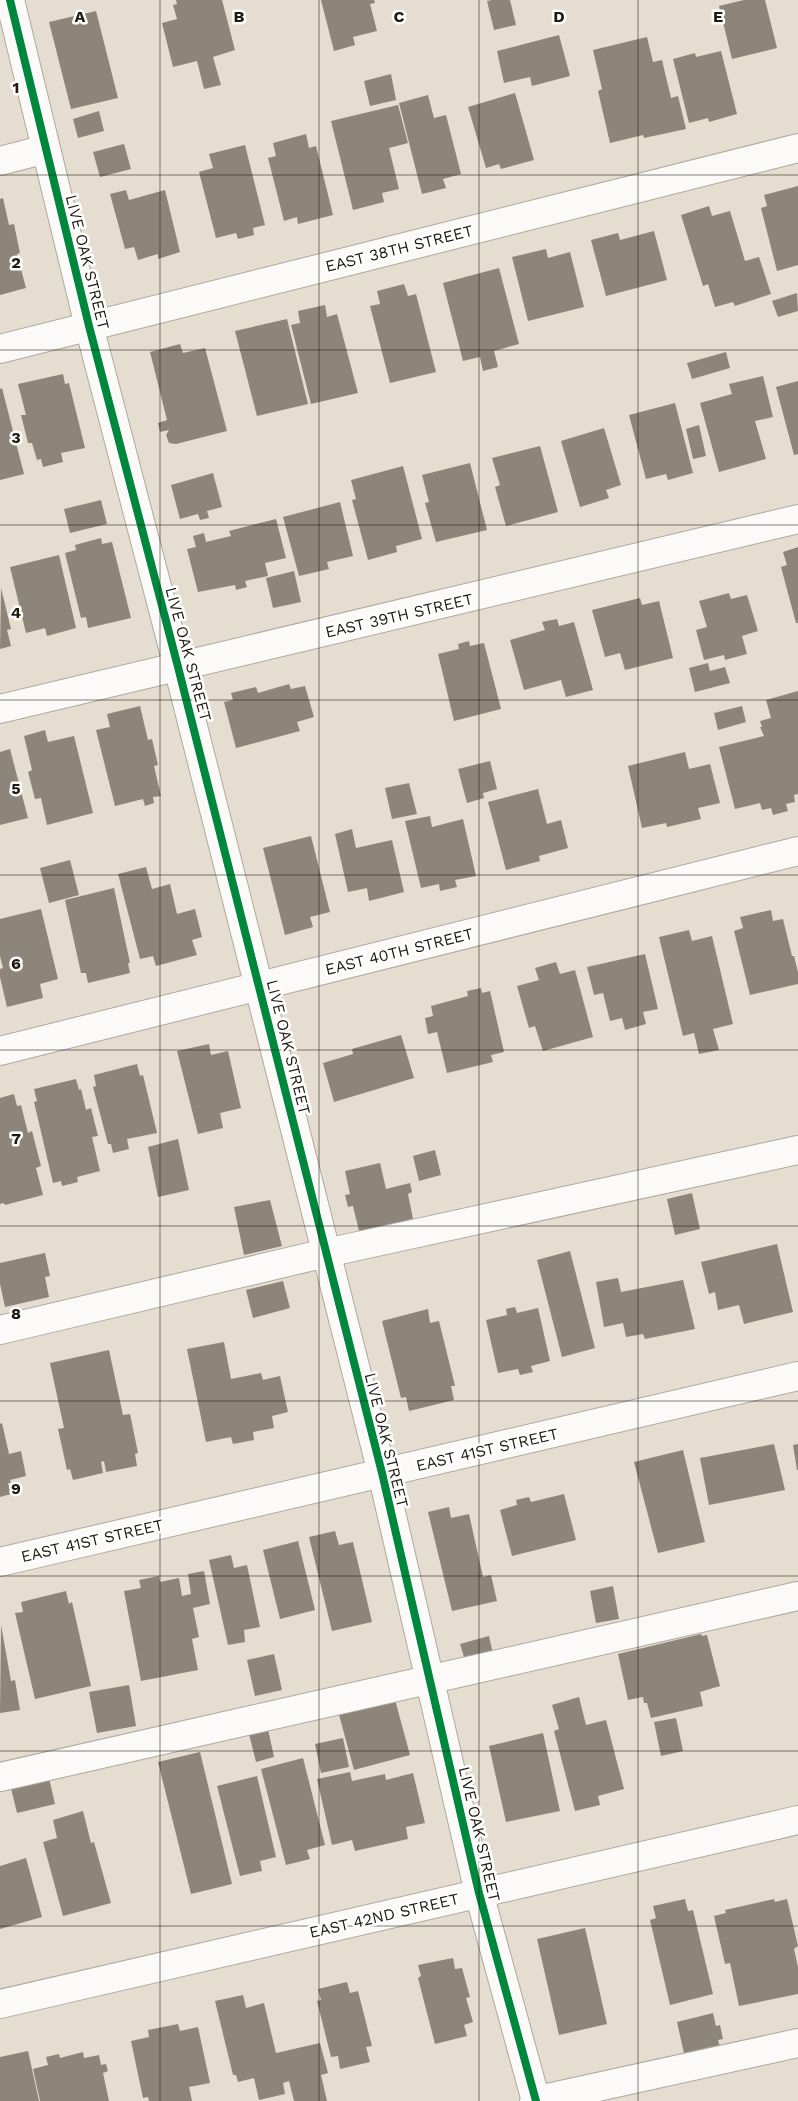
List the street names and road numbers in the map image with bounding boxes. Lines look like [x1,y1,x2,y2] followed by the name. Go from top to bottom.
[62,193,114,332] street label: LIVE OAK STREET
[323,221,475,276] street label: EAST 38TH STREET
[161,585,216,724] street label: LIVE OAK STREET
[323,589,475,642] street label: EAST 39TH STREET
[323,924,475,979] street label: EAST 40TH STREET
[263,978,315,1117] street label: LIVE OAK STREET
[361,1371,413,1510] street label: LIVE OAK STREET
[414,1424,560,1475] street label: EAST 41ST STREET
[19,1515,165,1566] street label: EAST 41ST STREET
[455,1765,504,1904] street label: LIVE OAK STREET
[307,1889,461,1942] street label: EAST 42ND STREET

